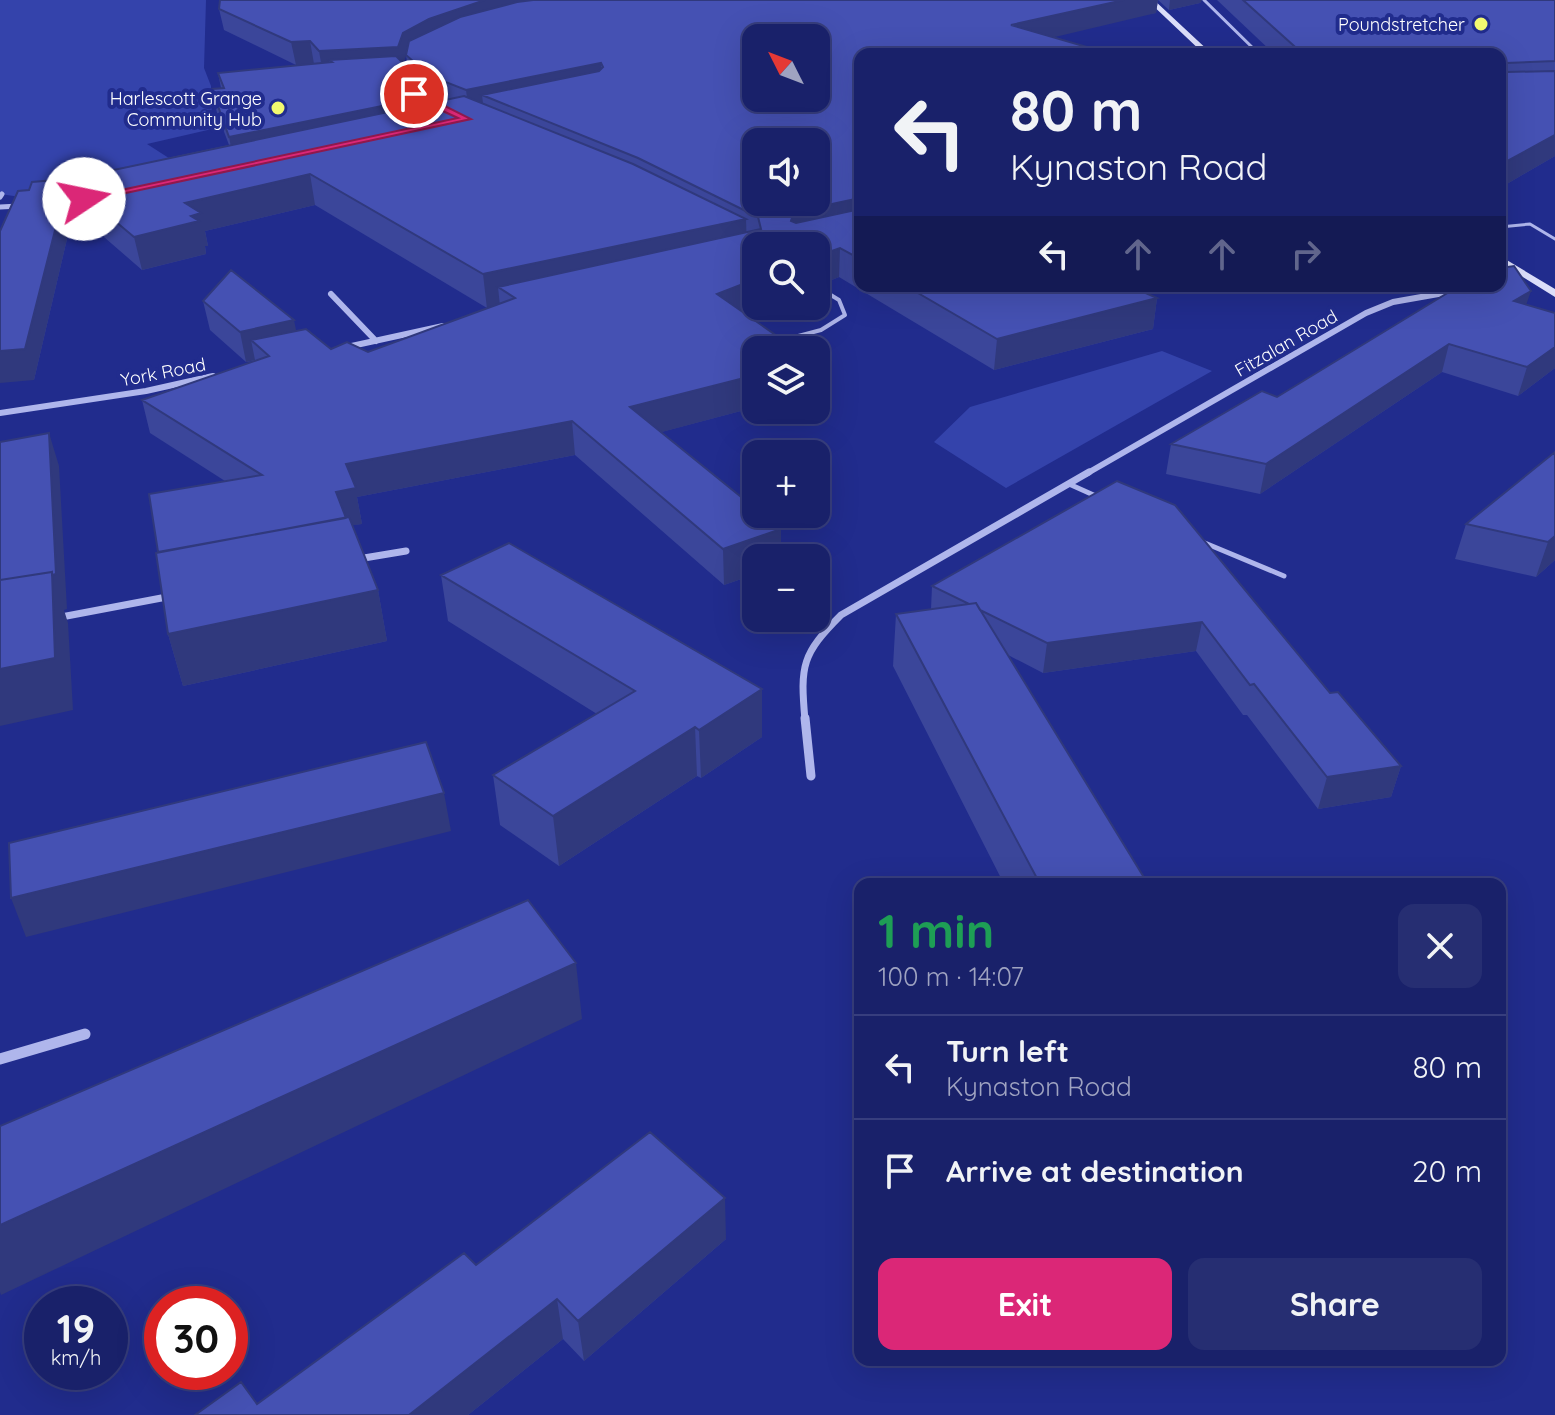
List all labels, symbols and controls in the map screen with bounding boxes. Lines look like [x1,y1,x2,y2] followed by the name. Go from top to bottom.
[1338,13,1465,36] place label: Poundstretcher
[1472,15,1490,33] marker: Poundstretcher
[742,24,830,112] north arrow
[742,24,830,632] map controls
[380,60,448,128] pin
[392,72,436,116] icon: arrive
[1010,75,1142,145] text: 80 m
[878,80,982,184] icon: left
[110,87,262,131] place label: Harlescott Grange Community Hub
[269,99,287,117] marker: Harlescott Grange Community Hub
[742,128,830,216] button: sound
[1010,144,1267,189] text: Kynaston Road
[42,157,126,241] position arrow
[742,232,830,320] button: search
[1032,232,1076,276] icon: left
[1116,232,1160,276] icon: ahead
[1200,232,1244,276] icon: ahead
[1284,232,1328,276] icon: right
[1231,304,1341,382] street label: Fitzalan Road
[742,336,830,424] button: layers
[118,352,208,392] street label: York Road
[742,440,830,528] button: +
[742,544,830,632] button: −
[878,900,994,960] text: 1 min
[1398,904,1482,988] button: close
[878,960,1024,993] text: 100 m · 14:07
[946,1032,1069,1070] text: Turn left
[878,1045,922,1089] icon: left
[1412,1048,1482,1086] text: 80 m
[946,1070,1132,1103] text: Kynaston Road
[878,1149,922,1193] icon: arrive
[946,1152,1244,1190] text: Arrive at destination
[1412,1152,1482,1190] text: 20 m
[878,1258,1172,1350] button: Exit
[1188,1258,1482,1350] button: Share
[144,1286,248,1390] speed limit sign: 30
[57,1303,95,1353] text: 19
[51,1345,101,1370] text: km/h

